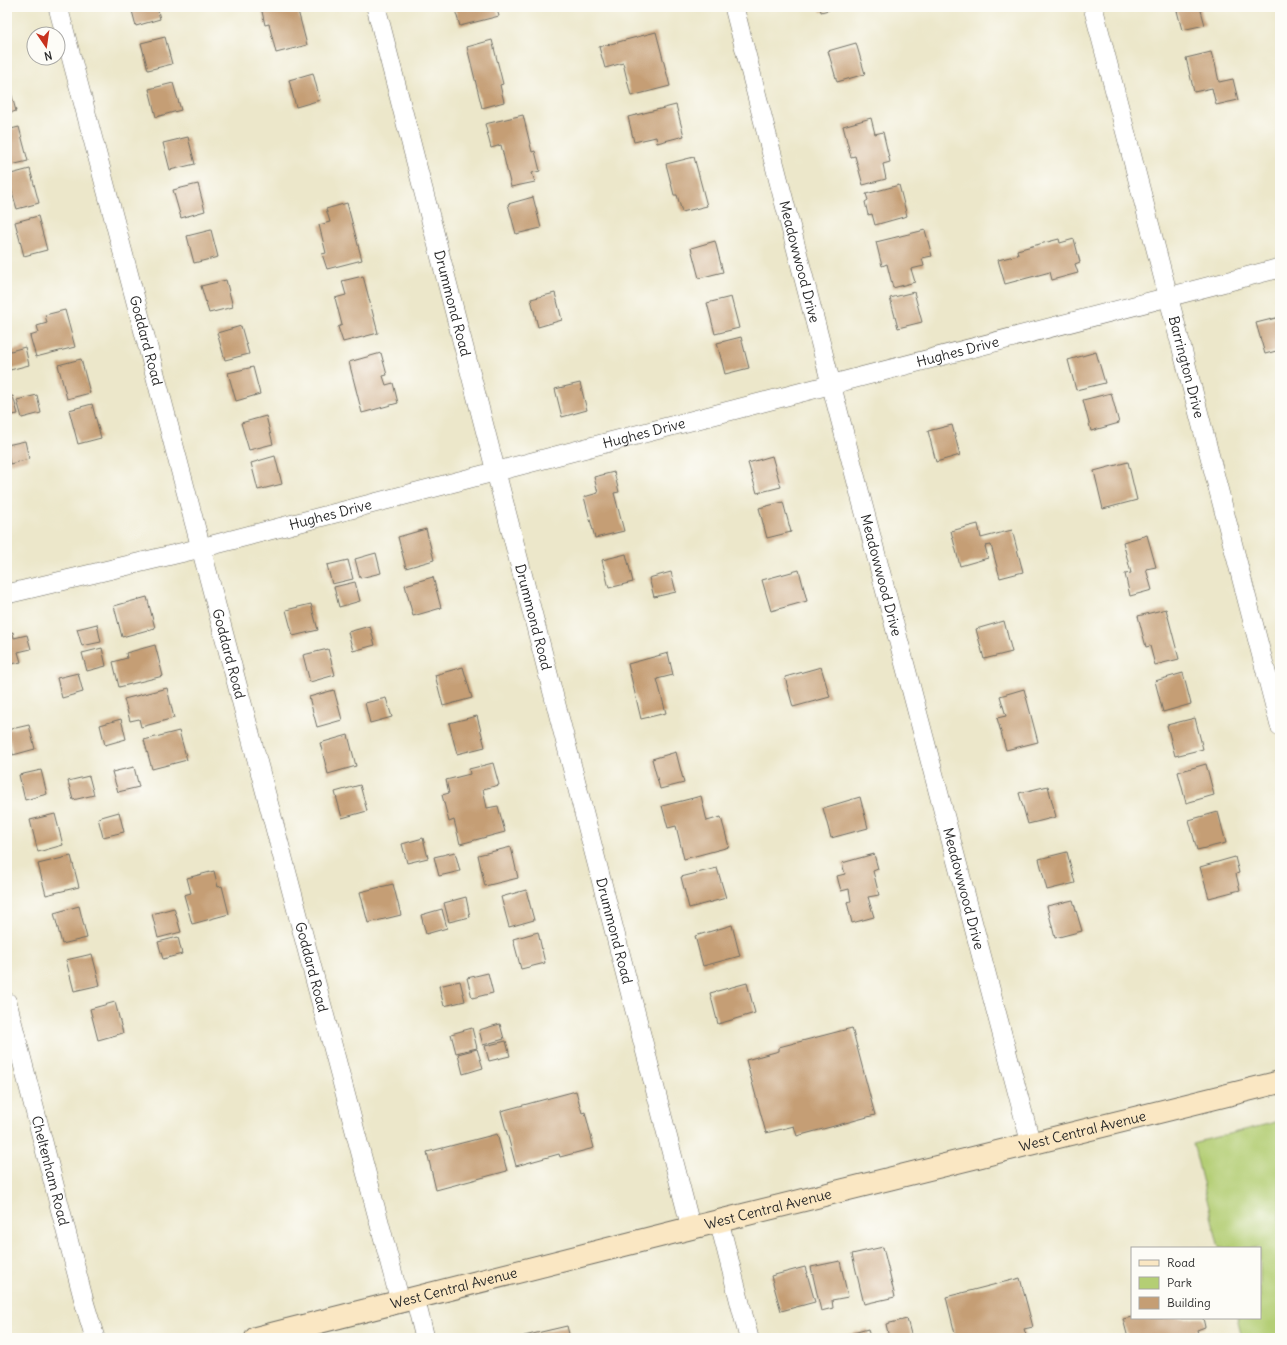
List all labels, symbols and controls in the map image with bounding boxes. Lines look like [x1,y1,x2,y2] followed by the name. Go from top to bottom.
[26,26,66,66] north arrow
[43,48,54,63] text: N
[775,199,824,325] street label: Meadowwood Drive
[430,248,475,358] street label: Drummond Road
[126,294,167,388] street label: Goddard Road
[1165,314,1209,420] street label: Barrington Drive
[914,332,1001,371] street label: Hughes Drive
[601,414,687,452] street label: Hughes Drive
[287,495,373,534] street label: Hughes Drive
[857,512,906,638] street label: Meadowwood Drive
[511,562,556,672] street label: Drummond Road
[208,607,249,701] street label: Goddard Road
[939,826,988,951] street label: Meadowwood Drive
[592,876,637,986] street label: Drummond Road
[291,920,332,1014] street label: Goddard Road
[1017,1107,1148,1155] street label: West Central Avenue
[28,1114,73,1227] street label: Cheltenham Road
[703,1185,833,1233] street label: West Central Avenue
[1131,1247,1261,1319] legend
[1167,1255,1195,1270] text: Road
[388,1263,519,1313] street label: West Central Avenue
[1167,1275,1192,1290] text: Park
[1167,1295,1211,1310] text: Building

